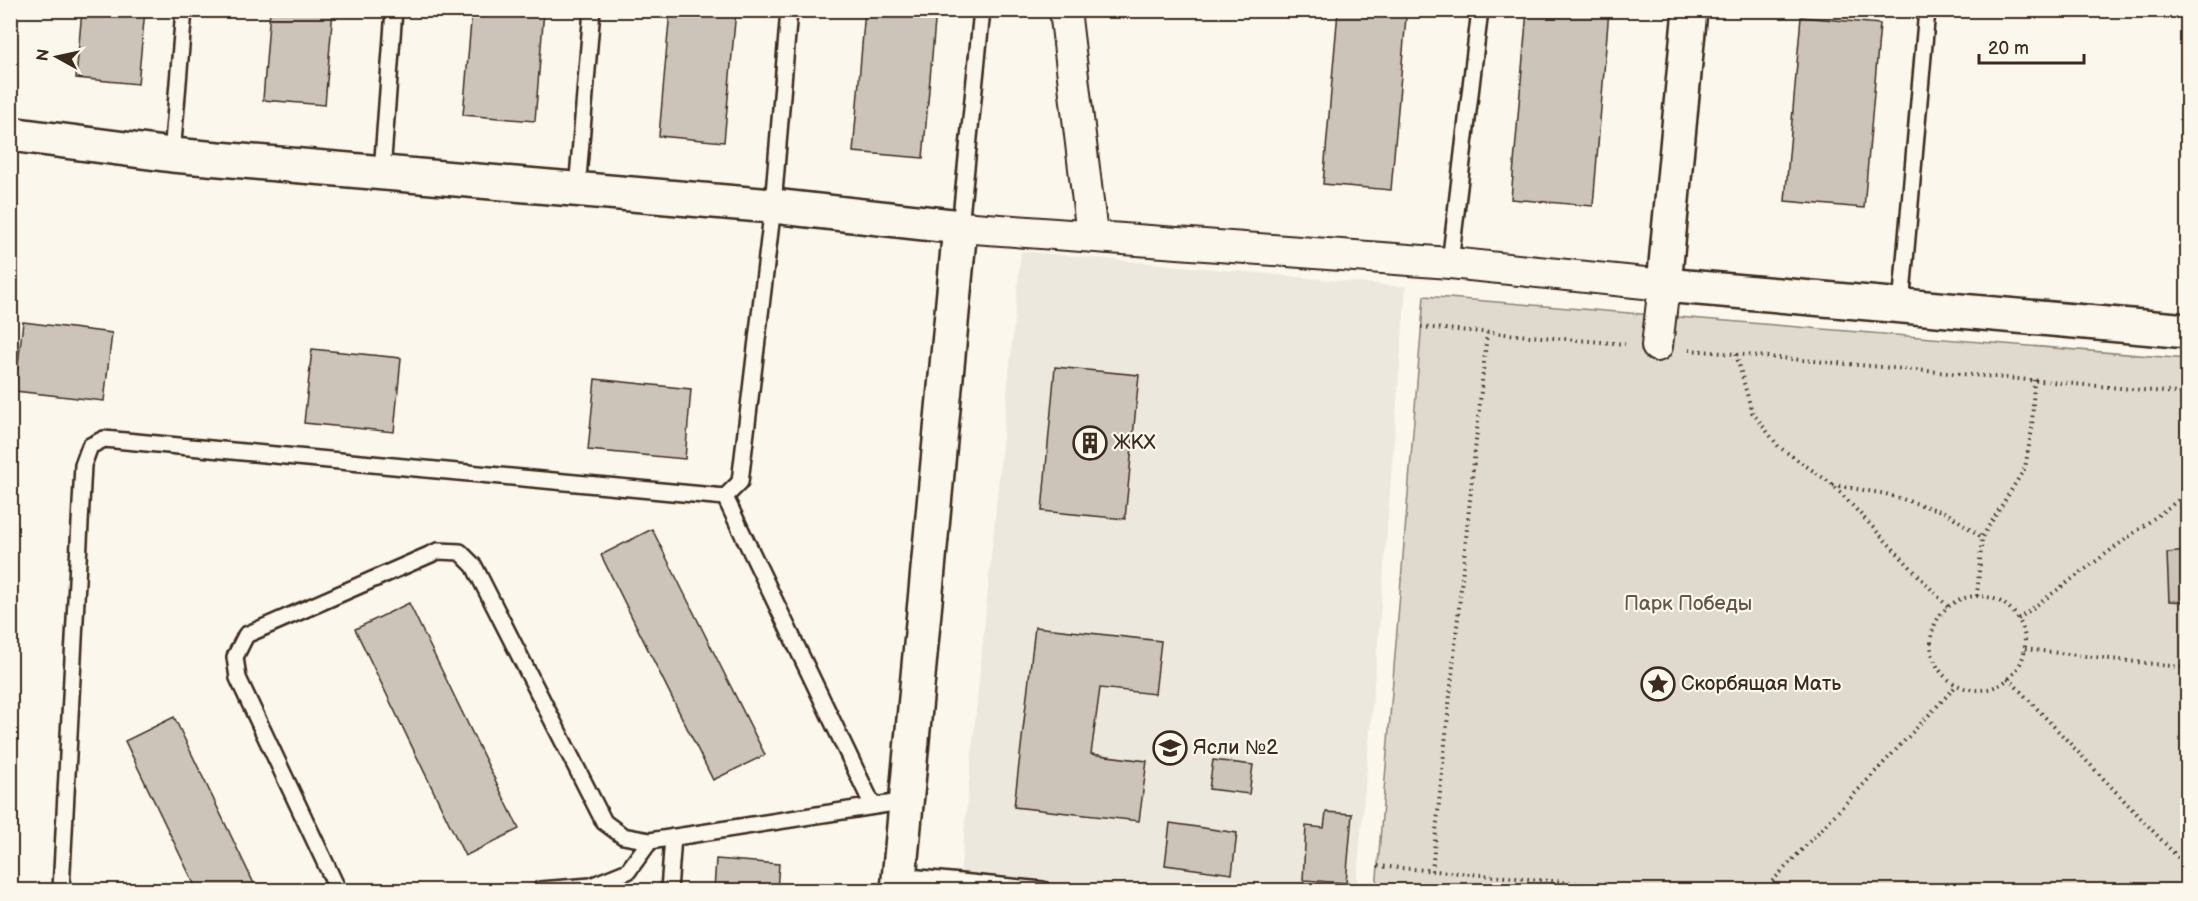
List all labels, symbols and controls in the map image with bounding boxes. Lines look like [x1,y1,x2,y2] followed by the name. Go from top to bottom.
[27,27,87,87] north arrow
[1979,27,2084,65] scale bar
[1988,38,2029,59] text: 20 m
[33,48,54,62] text: N
[1072,425,1108,461] building icon: ЖКХ
[1113,431,1156,455] place label: ЖКХ
[1624,592,1752,616] park label: Парк Победы
[1640,666,1676,702] place icon: Скорбящая Мать
[1681,672,1841,696] place label: Скорбящая Мать
[1152,730,1188,766] school or university icon: Ясли №2
[1193,736,1278,760] place label: Ясли №2

